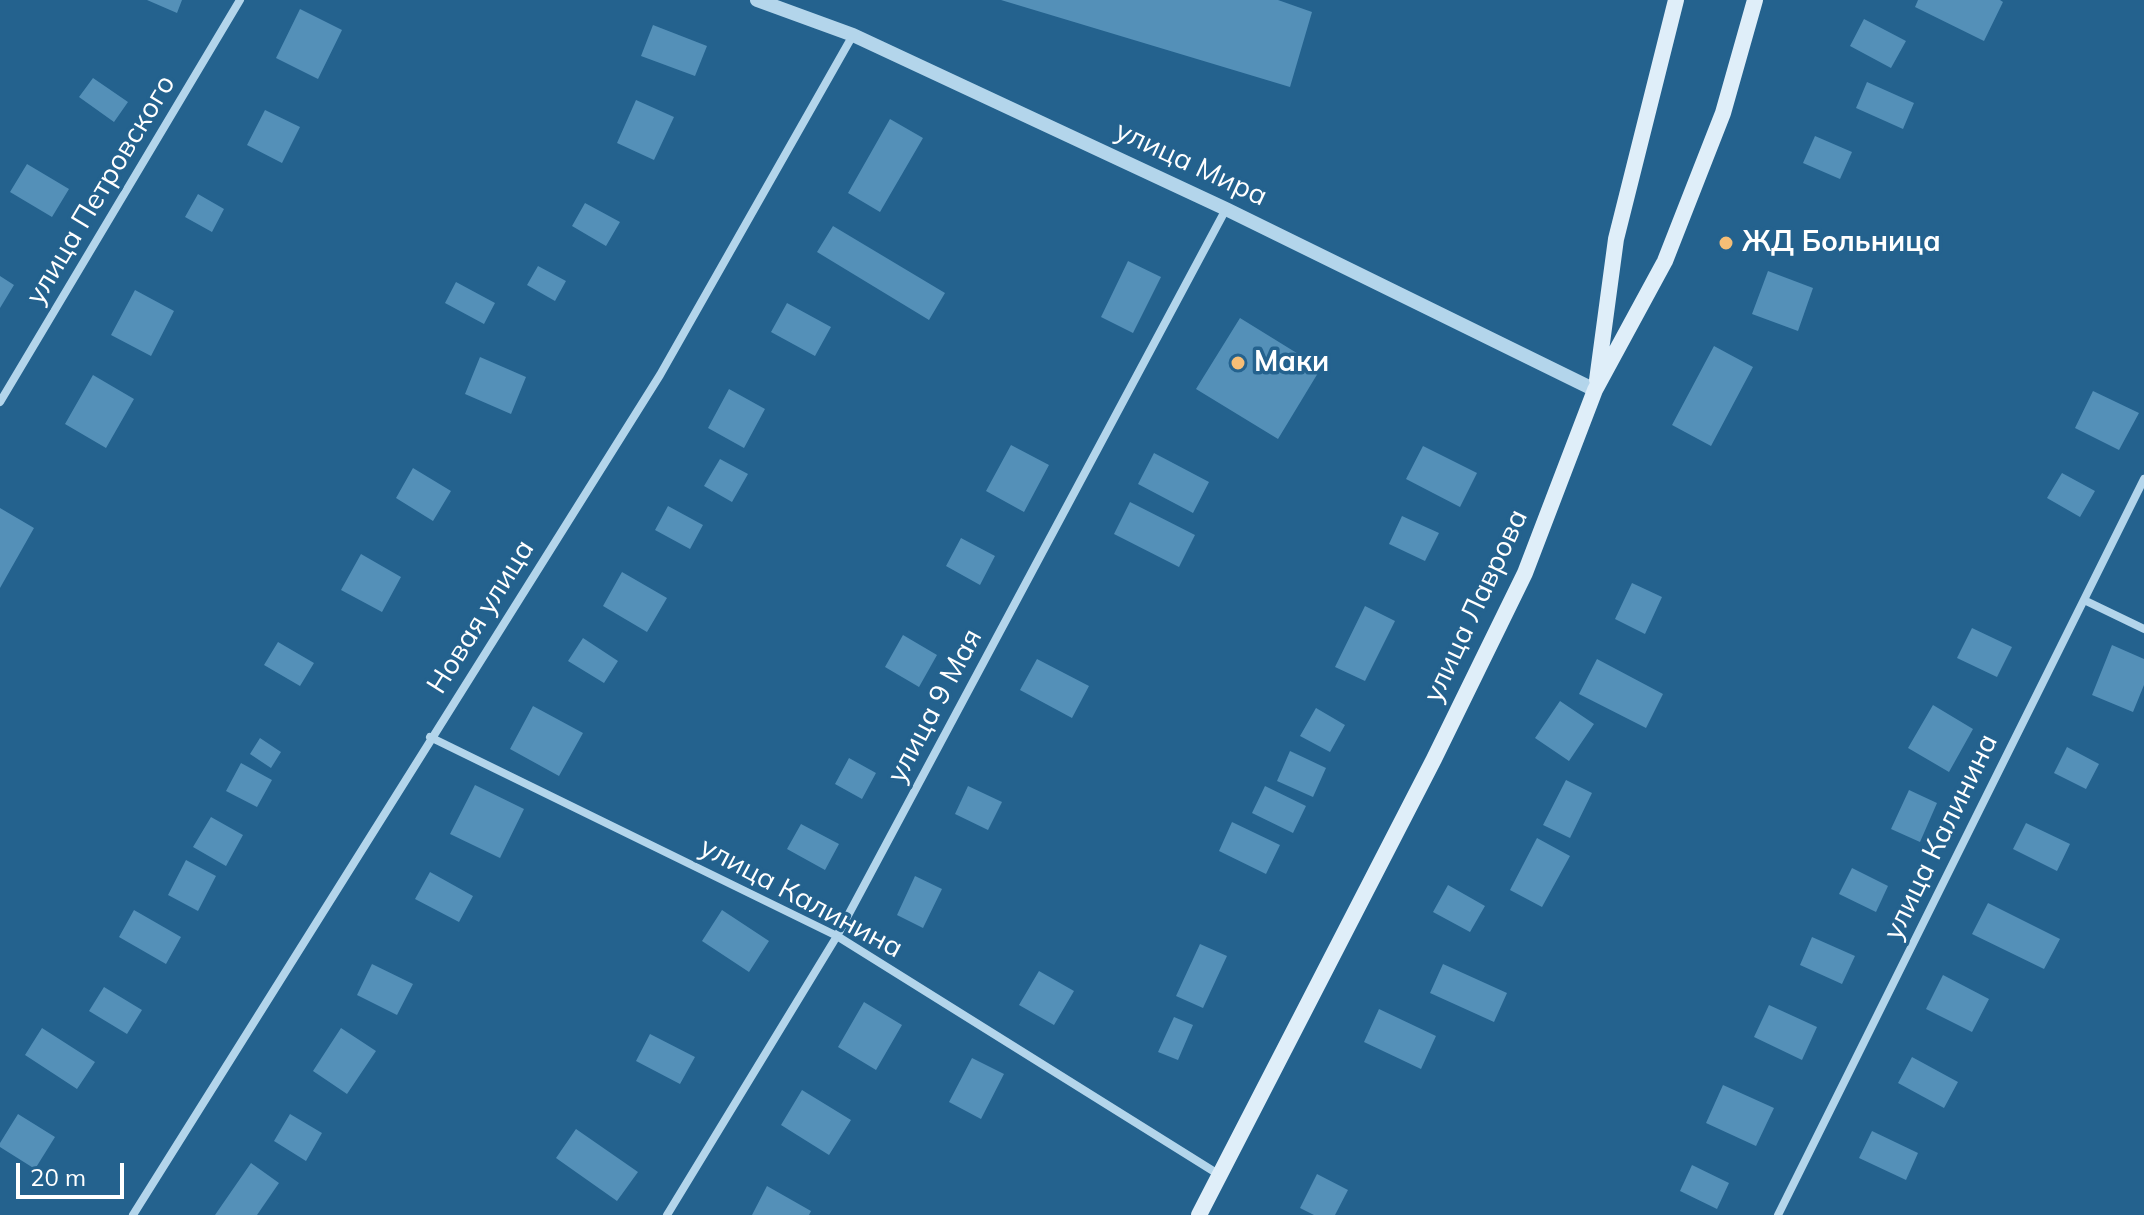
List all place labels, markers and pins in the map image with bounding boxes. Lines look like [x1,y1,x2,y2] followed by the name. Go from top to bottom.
[1742,226,1941,260] place label: ЖД Больница
[1717,234,1735,252] marker: ЖД Больница
[1254,346,1329,380] place label: Маки
[1229,354,1247,372] marker: Маки

